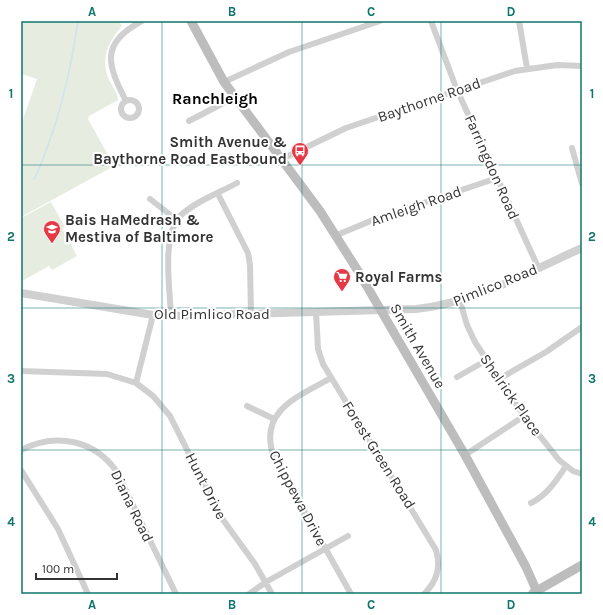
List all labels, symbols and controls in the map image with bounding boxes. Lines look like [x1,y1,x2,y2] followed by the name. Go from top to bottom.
[88,4,96,19] text: A
[228,4,236,19] text: B
[367,4,375,19] text: C
[507,4,516,19] text: D
[375,74,483,126] street label: Baythorne Road
[9,86,13,101] text: 1
[590,86,594,101] text: 1
[172,89,258,108] district label: Ranchleigh
[461,112,523,222] street label: Farringdon Road
[93,133,287,168] place label: Smith Avenue & Baythorne Road Eastbound
[290,141,310,166] bus stop icon: Smith Avenue & Baythorne Road Eastbound
[368,182,464,230] street label: Amleigh Road
[65,211,213,246] place label: Bais HaMedrash & Mestiva of Baltimore
[42,219,62,244] school or university icon: Bais HaMedrash & Mestiva of Baltimore
[7,229,15,244] text: 2
[588,229,596,244] text: 2
[450,260,540,310] street label: Pimlico Road
[332,267,352,292] supermarket icon: Royal Farms
[355,268,443,286] place label: Royal Farms
[386,300,450,392] street label: Smith Avenue
[154,305,270,323] street label: Old Pimlico Road
[476,351,546,439] street label: Shelrick Place
[7,371,15,386] text: 3
[588,371,596,386] text: 3
[339,398,419,512] street label: Forest Green Road
[265,447,331,549] street label: Chippewa Drive
[182,450,230,522] street label: Hunt Drive
[107,467,157,545] street label: Diana Road
[7,514,15,529] text: 4
[588,514,596,529] text: 4
[36,555,117,581] scale bar
[42,562,74,576] text: 100 m
[88,597,96,612] text: A
[228,597,236,612] text: B
[367,597,375,612] text: C
[507,597,516,612] text: D

